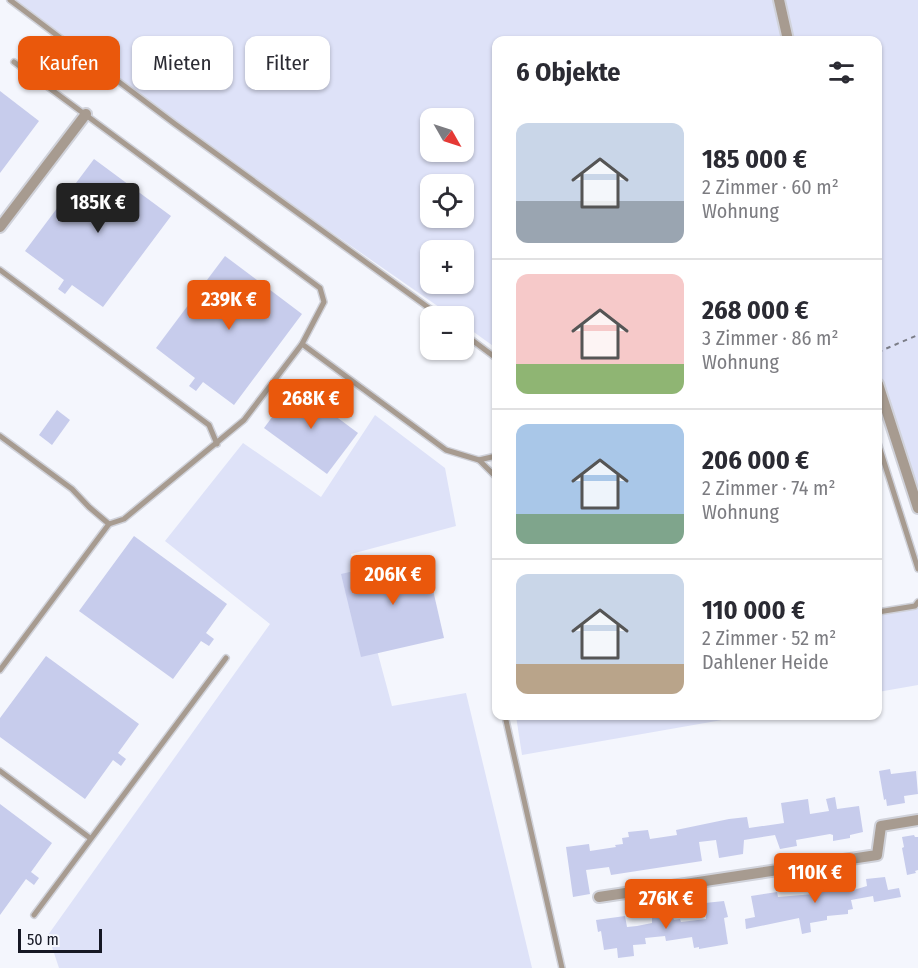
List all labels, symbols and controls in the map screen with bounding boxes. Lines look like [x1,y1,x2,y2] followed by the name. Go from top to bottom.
[18,36,120,90] chip: Kaufen
[132,36,233,90] chip: Mieten
[245,36,330,90] chip: Filter
[825,56,858,89] icon: filters
[516,57,621,88] text: 6 Objekte
[420,108,474,162] north arrow
[420,108,474,360] map controls
[702,144,807,175] text: 185 000 €
[564,147,636,219] icon: home
[420,174,474,228] button: locate
[702,175,839,199] text: 2 Zimmer · 60 m²
[49,183,147,234] pin: 185K €
[70,190,126,214] text: 185K €
[702,199,779,223] text: Wohnung
[420,240,474,294] button: +
[180,280,278,331] pin: 239K €
[201,287,257,311] text: 239K €
[702,295,809,326] text: 268 000 €
[564,298,636,370] icon: home
[420,306,474,360] button: −
[702,326,839,350] text: 3 Zimmer · 86 m²
[702,350,779,374] text: Wohnung
[262,379,360,430] pin: 268K €
[283,386,339,410] text: 268K €
[702,445,809,476] text: 206 000 €
[564,448,636,520] icon: home
[702,476,836,500] text: 2 Zimmer · 74 m²
[702,500,779,524] text: Wohnung
[344,555,442,606] pin: 206K €
[364,562,422,586] text: 206K €
[702,595,805,626] text: 110 000 €
[564,598,636,670] icon: home
[702,626,836,650] text: 2 Zimmer · 52 m²
[702,650,829,674] text: Dahlener Heide
[766,853,864,904] pin: 110K €
[788,860,842,884] text: 110K €
[617,879,715,930] pin: 276K €
[639,886,693,910] text: 276K €
[18,926,102,954] scale bar
[27,930,59,949] text: 50 m

